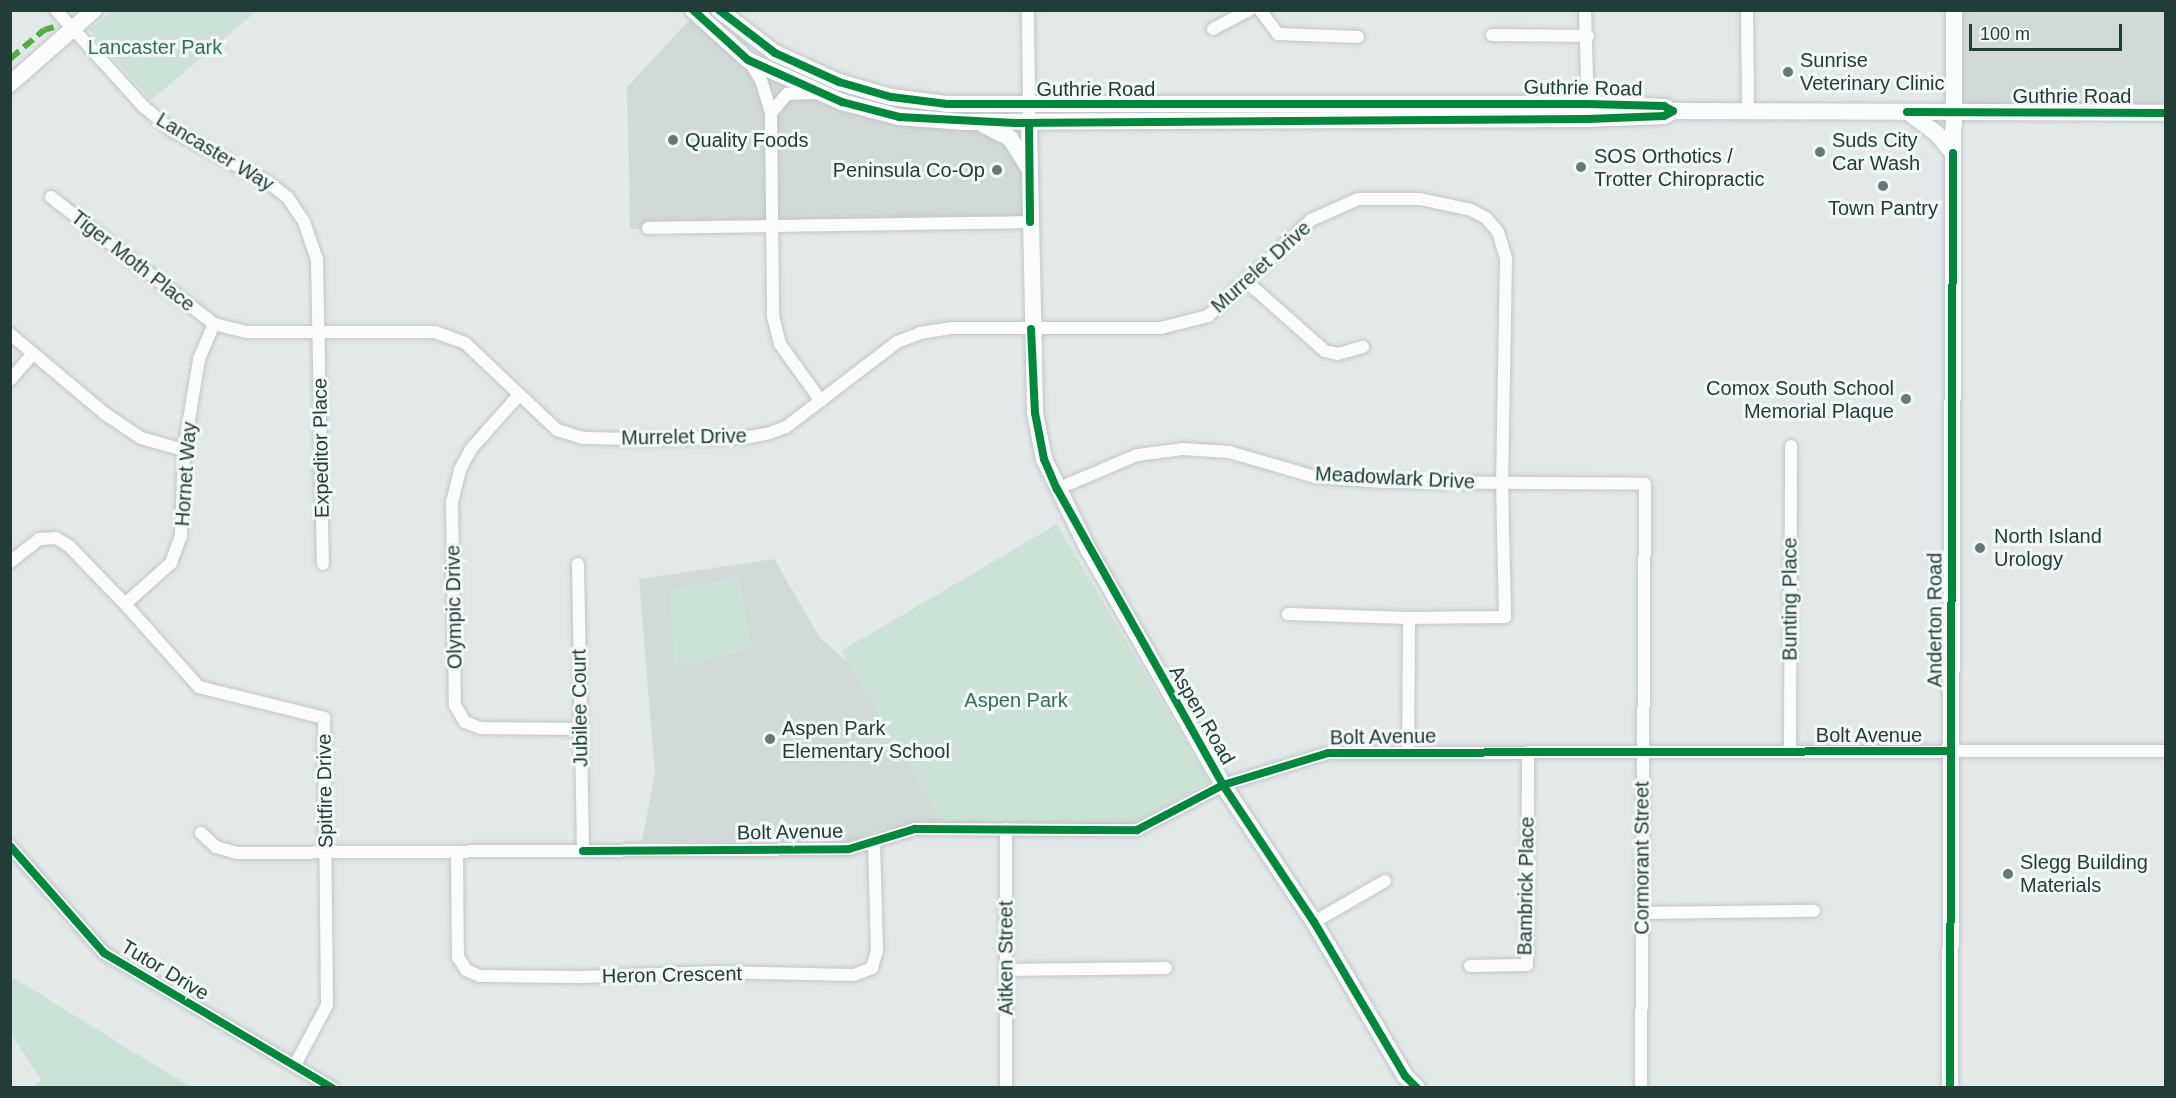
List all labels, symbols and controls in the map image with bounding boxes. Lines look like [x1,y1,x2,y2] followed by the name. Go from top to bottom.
[1972,12,2125,50] scale bar
[1980,24,2030,44] text: 100 m
[88,35,222,59] park label: Lancaster Park
[1800,48,1945,95] place label: Sunrise Veterinary Clinic
[1781,65,1795,79] marker: Sunrise Veterinary Clinic
[1523,75,1643,101] street label: Guthrie Road
[1037,77,1155,101] street label: Guthrie Road
[2013,84,2131,108] street label: Guthrie Road
[152,108,278,196] street label: Lancaster Way
[685,128,808,152] place label: Quality Foods
[1832,128,1920,175] place label: Suds City Car Wash
[666,133,680,147] marker: Quality Foods
[1594,144,1764,191] place label: SOS Orthotics / Trotter Chiropractic
[1813,145,1827,159] marker: Suds City Car Wash
[833,158,985,182] place label: Peninsula Co-Op
[1572,158,1590,176] marker: SOS Orthotics / Trotter Chiropractic
[990,163,1004,177] marker: Peninsula Co-Op
[1876,179,1890,193] marker: Town Pantry
[1828,196,1938,220] place label: Town Pantry
[66,205,200,317] street label: Tiger Moth Place
[1206,216,1316,318] street label: Murrelet Drive
[1706,376,1894,423] place label: Comox South School Memorial Plaque
[308,378,334,518] street label: Expeditor Place
[1899,392,1913,406] marker: Comox South School Memorial Plaque
[170,421,202,527] street label: Hornet Way
[621,424,747,450] street label: Murrelet Drive
[1314,462,1476,494] street label: Meadowlark Drive
[1994,524,2102,571] place label: North Island Urology
[1778,537,1802,661] street label: Bunting Place
[1971,539,1989,557] marker: North Island Urology
[441,545,467,669] street label: Olympic Drive
[1923,553,1947,687] street label: Anderton Road
[567,649,593,767] street label: Jubilee Court
[1164,661,1240,769] street label: Aspen Road
[964,688,1068,712] park label: Aspen Park
[782,716,950,763] place label: Aspen Park Elementary School
[1815,723,1923,747] street label: Bolt Avenue
[1329,724,1437,750] street label: Bolt Avenue
[763,732,777,746] marker: Aspen Park Elementary School
[312,734,338,848] street label: Spitfire Drive
[1630,781,1654,935] street label: Cormorant Street
[1513,816,1539,956] street label: Bambrick Place
[736,819,844,845] street label: Bolt Avenue
[2020,850,2148,897] place label: Slegg Building Materials
[2001,867,2015,881] marker: Slegg Building Materials
[994,901,1018,1015] street label: Aitken Street
[117,934,213,1006] street label: Tutor Drive
[602,962,742,988] street label: Heron Crescent

